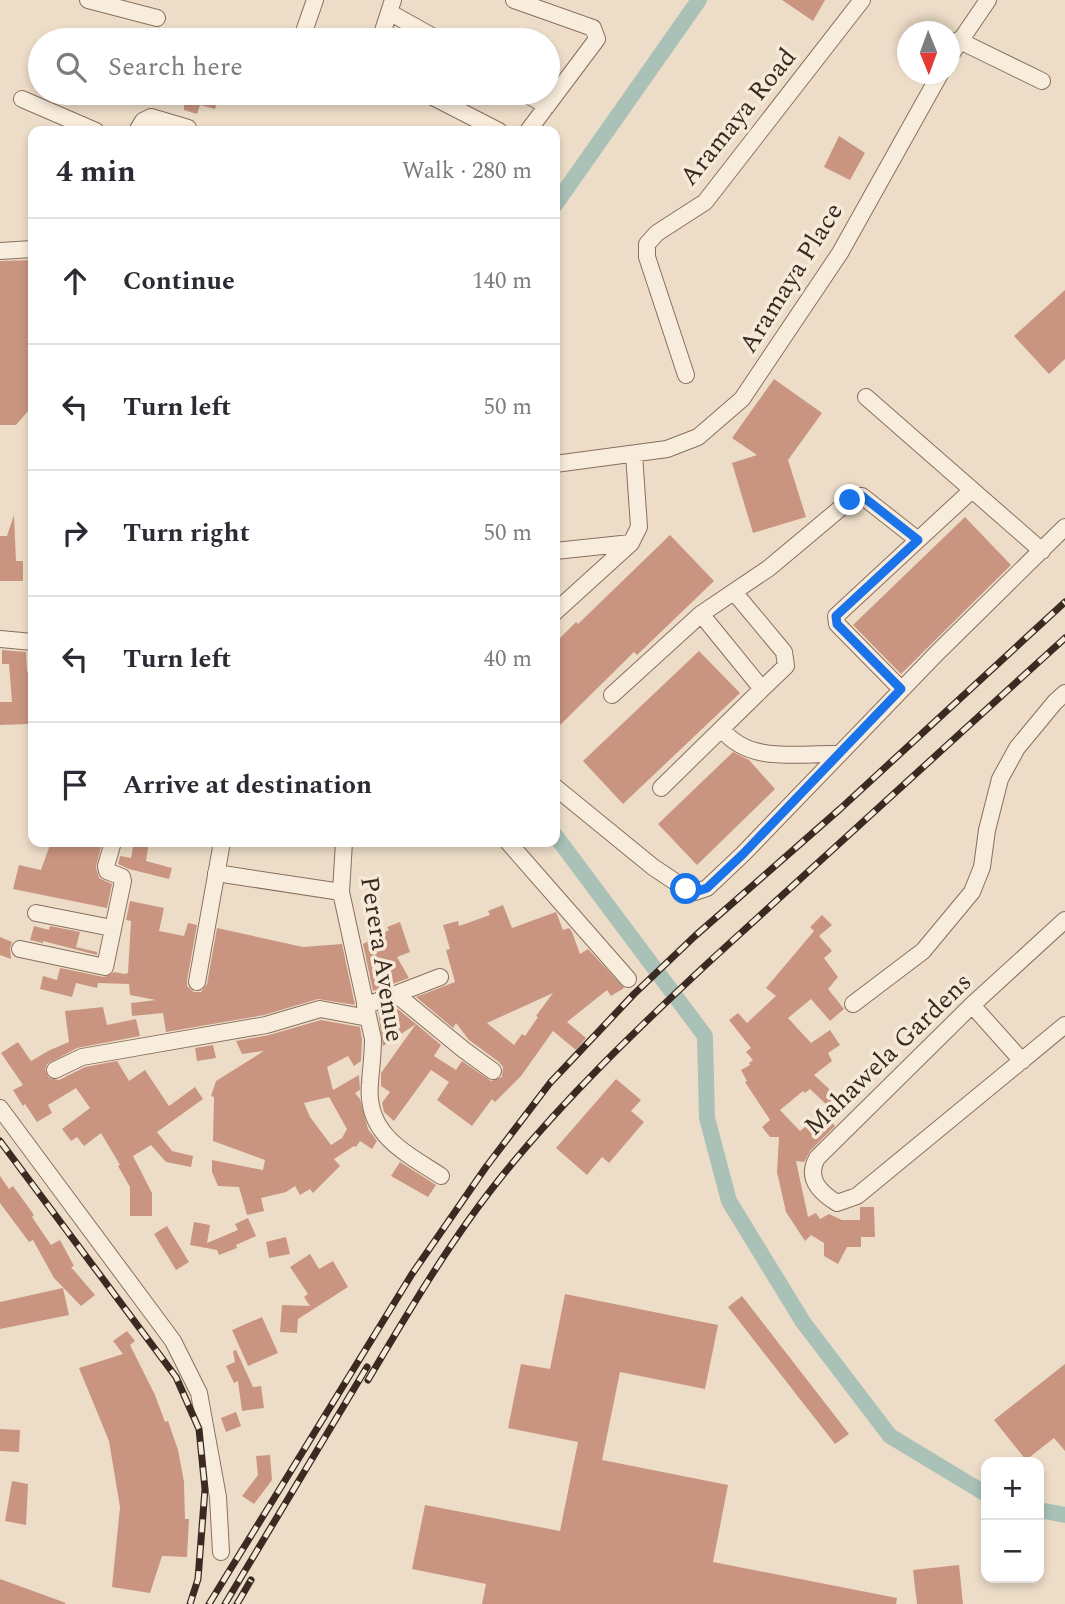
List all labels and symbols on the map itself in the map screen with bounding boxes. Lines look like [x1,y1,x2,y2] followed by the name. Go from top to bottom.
[897,21,960,84] north arrow
[670,39,806,195] street label: Aramaya Road
[729,195,853,361] street label: Aramaya Place
[834,484,865,515] route end
[349,873,415,1045] street label: Perera Avenue
[670,873,701,904] route start
[795,963,981,1145] street label: Mahawela Gardens

